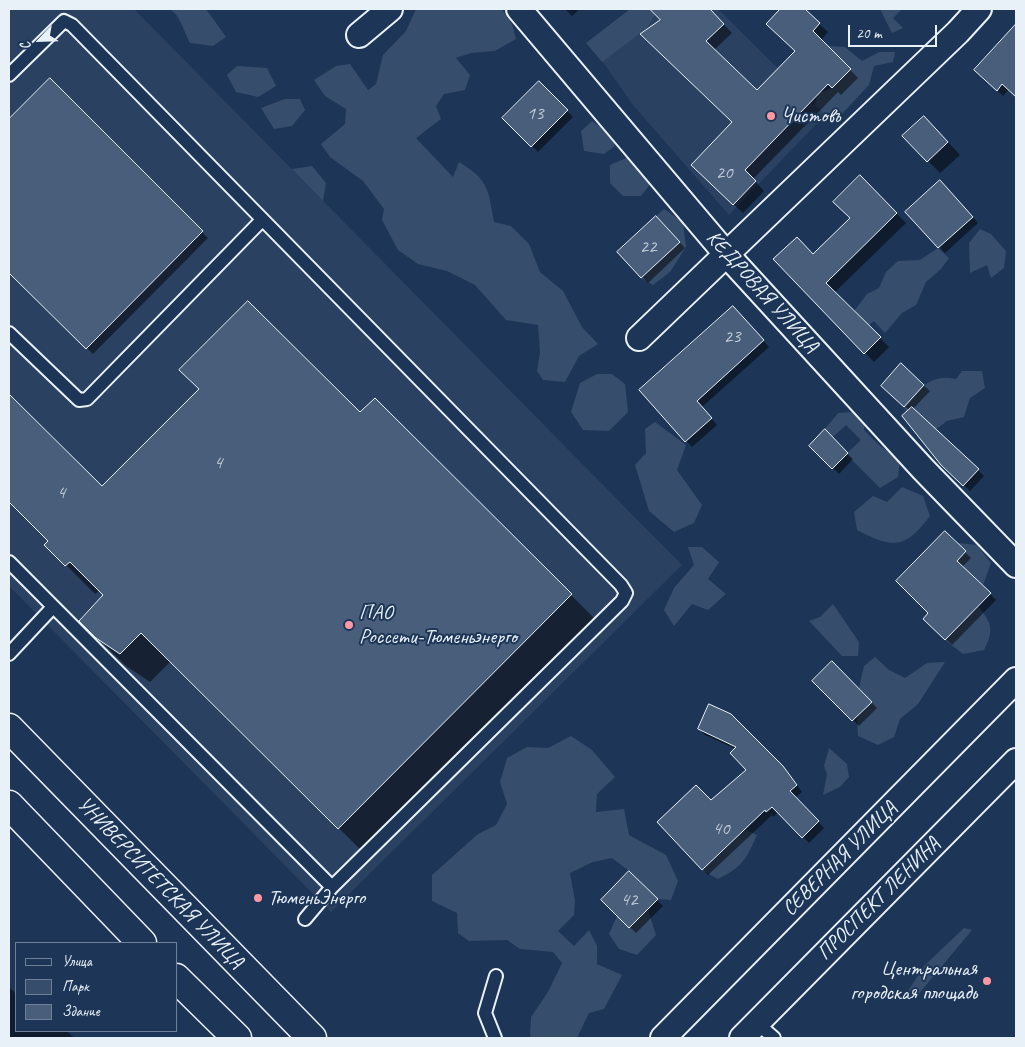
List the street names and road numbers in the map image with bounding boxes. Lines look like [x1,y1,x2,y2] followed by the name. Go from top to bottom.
[700,226,824,358] street label: КЕДРОВАЯ УЛИЦА
[71,792,249,974] street label: УНИВЕРСИТЕТСКАЯ УЛИЦА
[777,796,903,922] street label: СЕВЕРНАЯ УЛИЦА
[812,832,946,966] street label: ПРОСПЕКТ ЛЕНИНА

